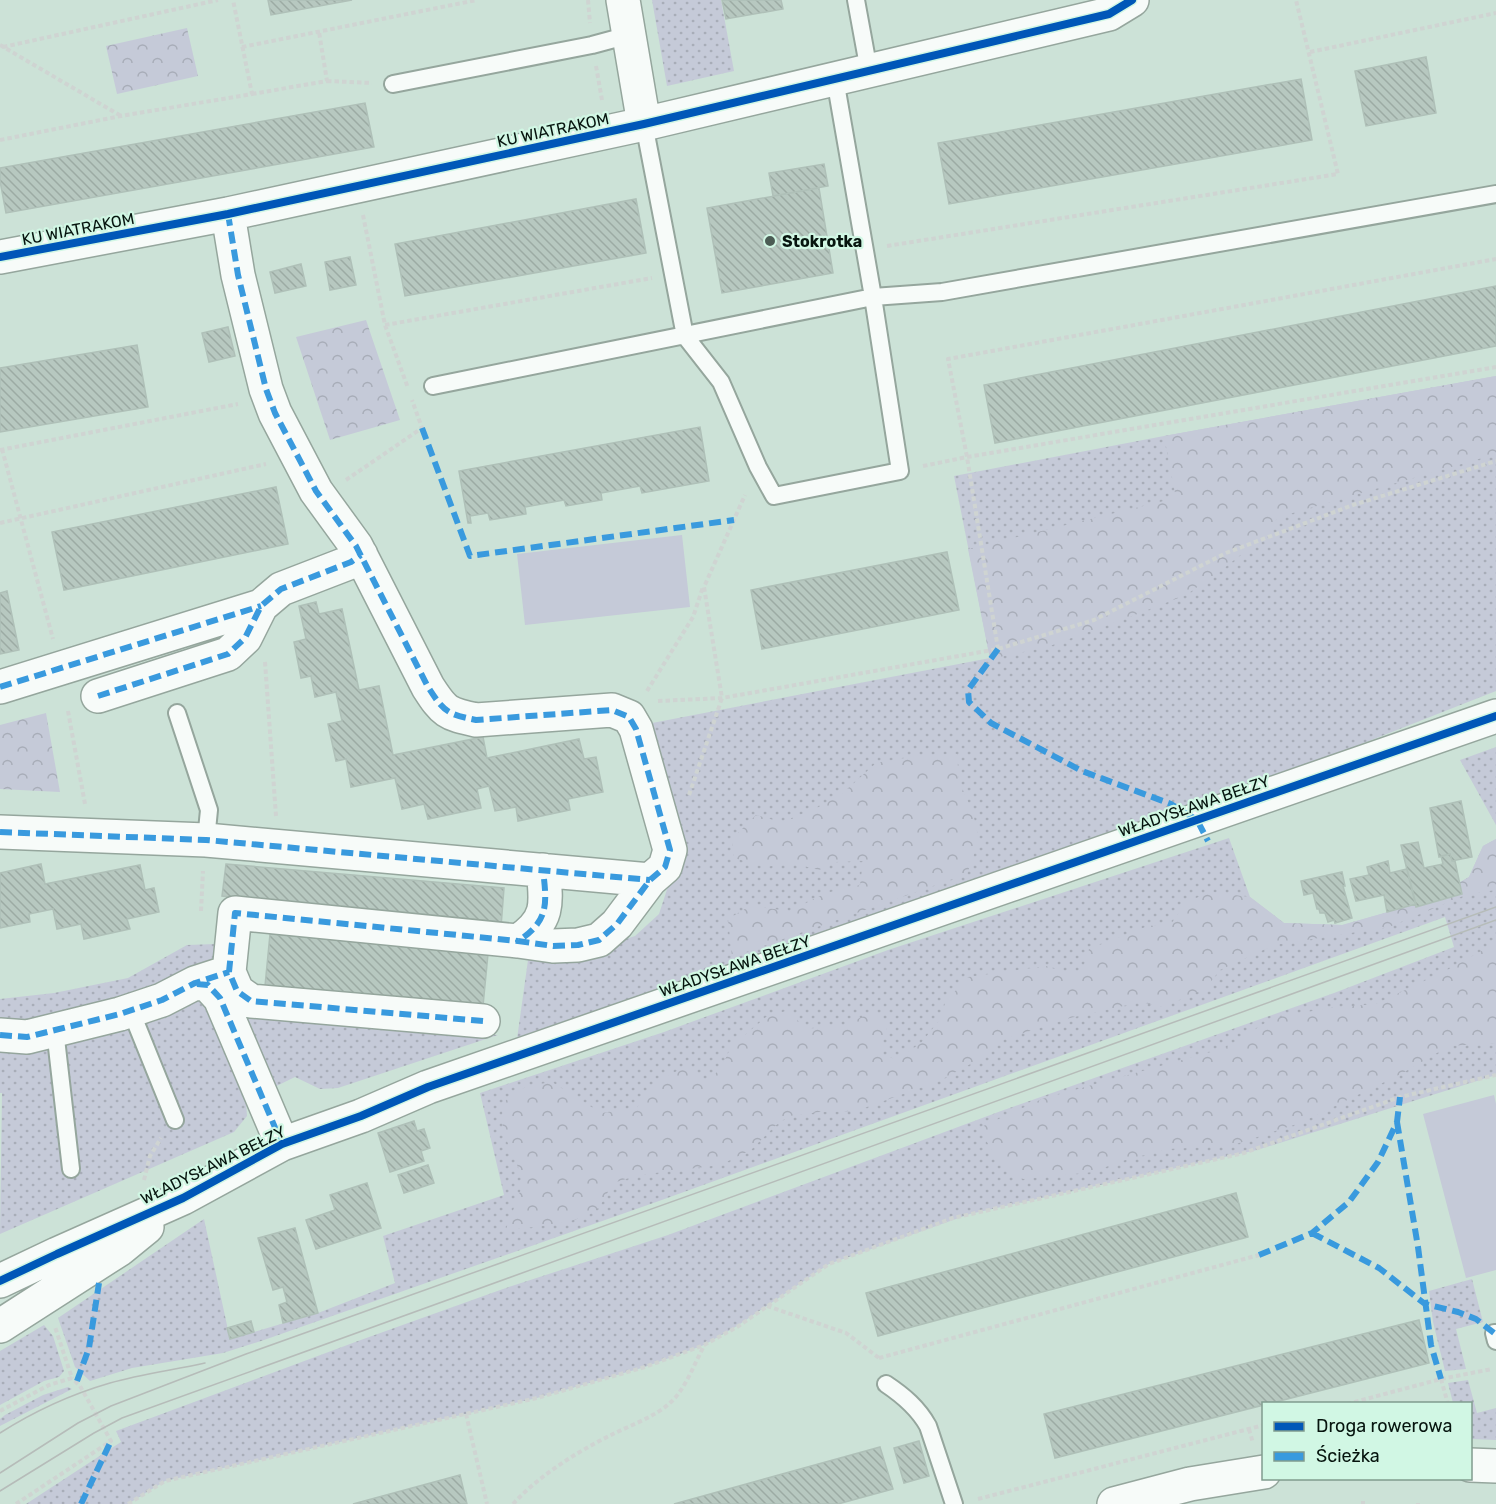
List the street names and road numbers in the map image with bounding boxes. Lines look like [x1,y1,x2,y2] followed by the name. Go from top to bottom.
[495,109,611,151] street label: KU WIATRAKOM
[20,209,136,249] street label: KU WIATRAKOM
[1116,771,1272,841] street label: WŁADYSŁAWA BEŁZY
[657,931,813,1001] street label: WŁADYSŁAWA BEŁZY
[138,1122,288,1208] street label: WŁADYSŁAWA BEŁZY

